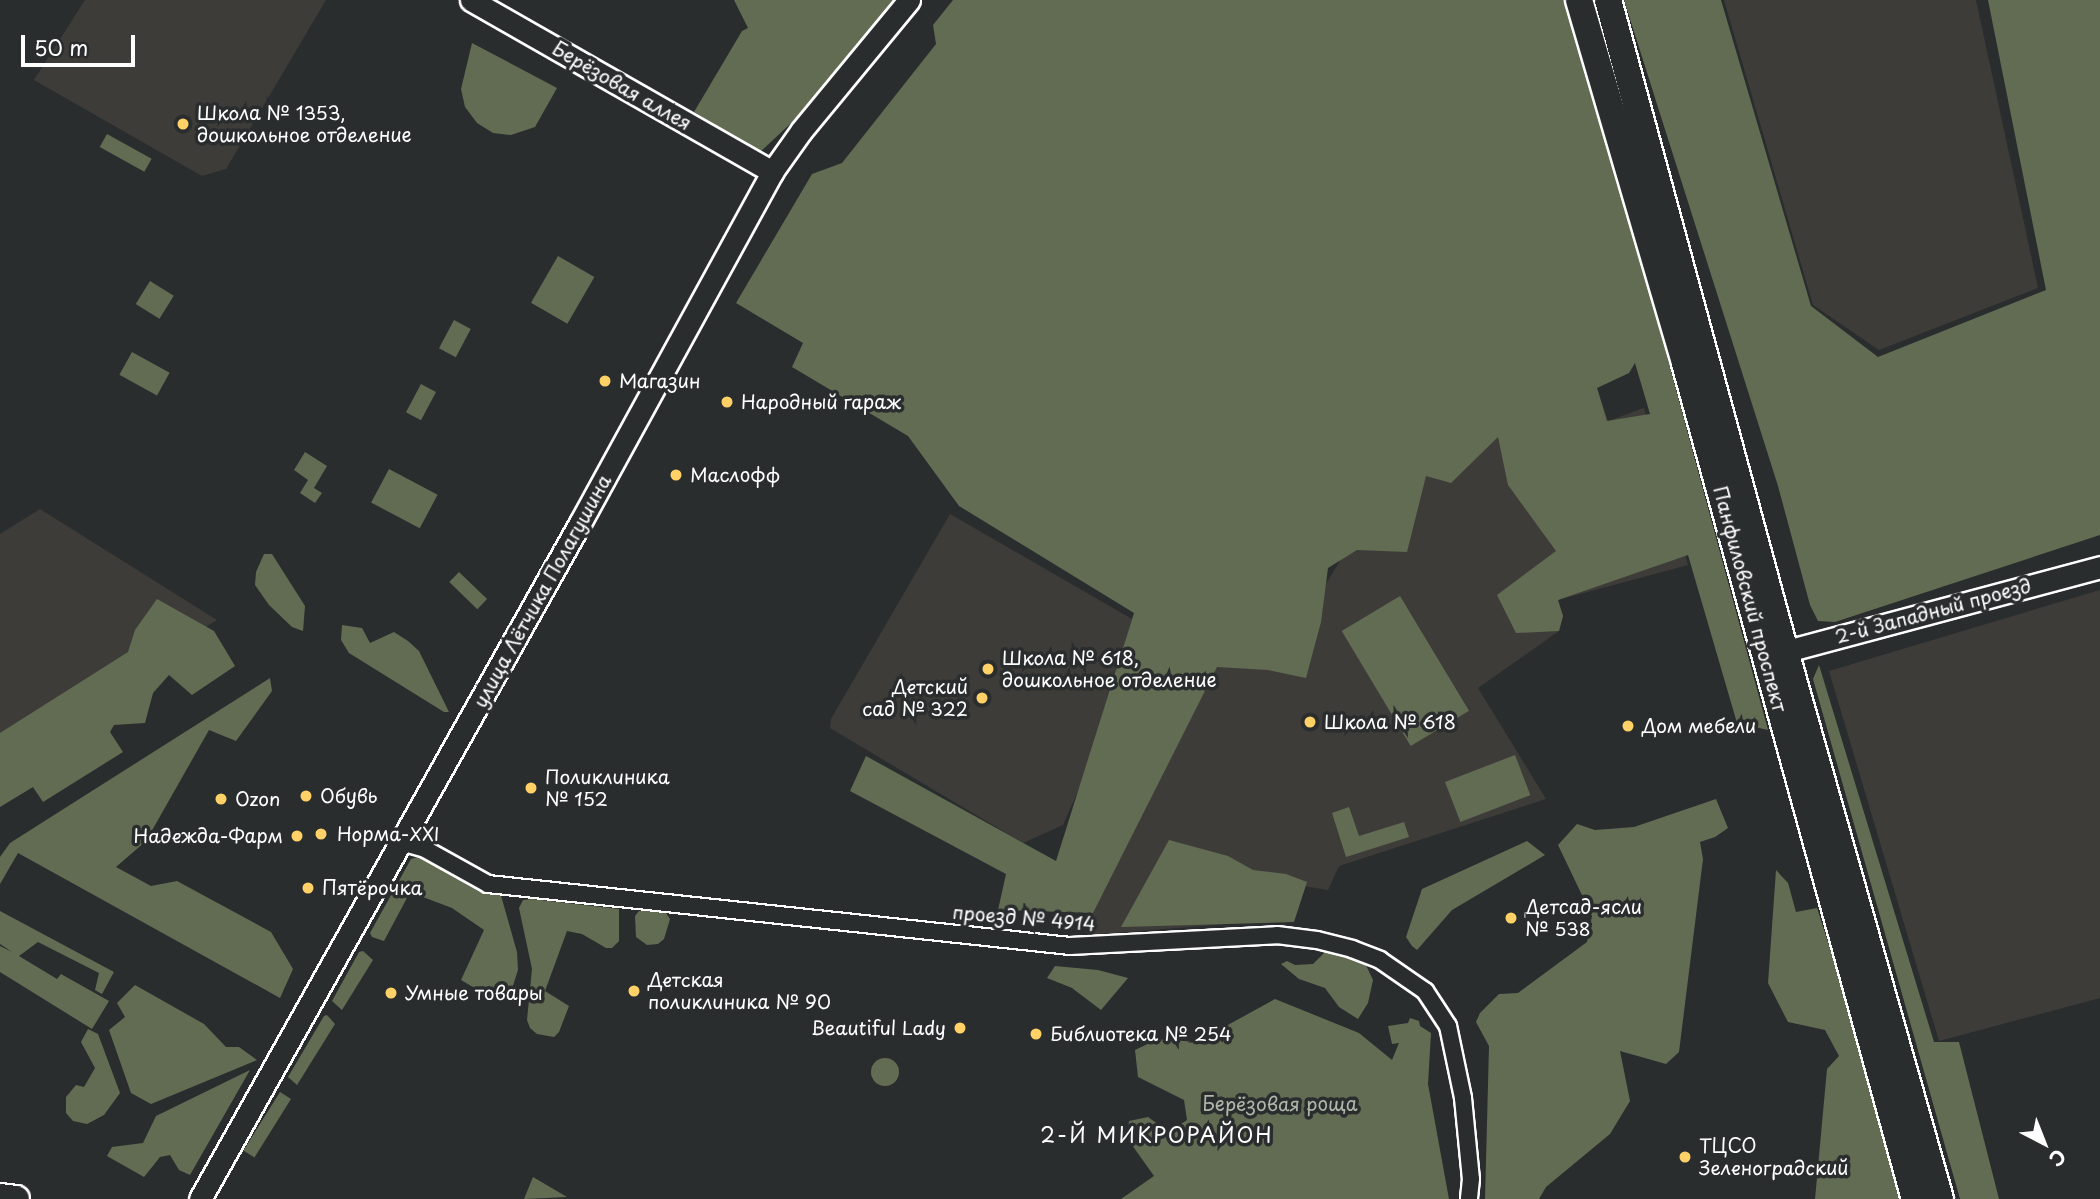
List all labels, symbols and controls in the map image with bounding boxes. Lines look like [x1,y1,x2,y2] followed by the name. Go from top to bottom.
[24,21,138,65] scale bar
[34,31,88,63] text: 50 m
[549,37,695,135] street label: Берёзовая аллея
[197,102,412,146] place label: Школа № 1353, дошкольное отделение
[175,116,191,132] marker: Школа № 1353, дошкольное отделение
[619,370,700,392] place label: Магазин
[597,373,613,389] marker: Магазин
[741,391,902,413] place label: Народный гараж
[719,394,735,410] marker: Народный гараж
[690,464,780,486] place label: Маслофф
[668,467,684,483] marker: Маслофф
[468,470,616,712] street label: улица Лётчика Полагушина
[1709,483,1791,715] street label: Панфиловский проспект
[1832,574,2034,648] street label: 2-й Западный проезд
[1002,647,1217,691] place label: Школа № 618, дошкольное отделение
[980,661,996,677] marker: Школа № 618, дошкольное отделение
[862,676,968,720] place label: Детский сад № 322
[974,690,990,706] marker: Детский сад № 322
[1324,711,1457,733] place label: Школа № 618
[1302,714,1318,730] marker: Школа № 618
[1642,715,1757,737] place label: Дом мебели
[1620,718,1636,734] marker: Дом мебели
[545,766,670,810] place label: Поликлиника № 152
[523,780,539,796] marker: Поликлиника № 152
[320,785,378,807] place label: Обувь
[235,788,280,810] place label: Ozon
[298,788,314,804] marker: Обувь
[213,791,229,807] marker: Ozon
[337,823,440,845] place label: Норма-XXI
[311,824,331,844] marker: Норма-XXI
[134,825,283,847] place label: Надежда-Фарм
[289,828,305,844] marker: Надежда-Фарм
[322,877,423,899] place label: Пятёрочка
[300,880,316,896] marker: Пятёрочка
[1525,896,1642,940] place label: Детсад-ясли № 538
[951,900,1097,936] street label: проезд № 4914
[1503,910,1519,926] marker: Детсад-ясли № 538
[648,969,830,1013] place label: Детская поликлиника № 90
[405,982,543,1004] place label: Умные товары
[626,983,642,999] marker: Детская поликлиника № 90
[383,985,399,1001] marker: Умные товары
[811,1017,946,1039] place label: Beautiful Lady
[952,1020,968,1036] marker: Beautiful Lady
[1050,1023,1232,1045] place label: Библиотека № 254
[1028,1026,1044,1042] marker: Библиотека № 254
[1202,1093,1358,1115] park label: Берёзовая роща
[2009,1108,2079,1178] north arrow
[1041,1121,1273,1147] district label: 2-Й МИКРОРАЙОН
[1699,1135,1849,1179] place label: ТЦСО Зеленоградский
[2043,1143,2073,1174] text: С
[1677,1149,1693,1165] marker: ТЦСО Зеленоградский

